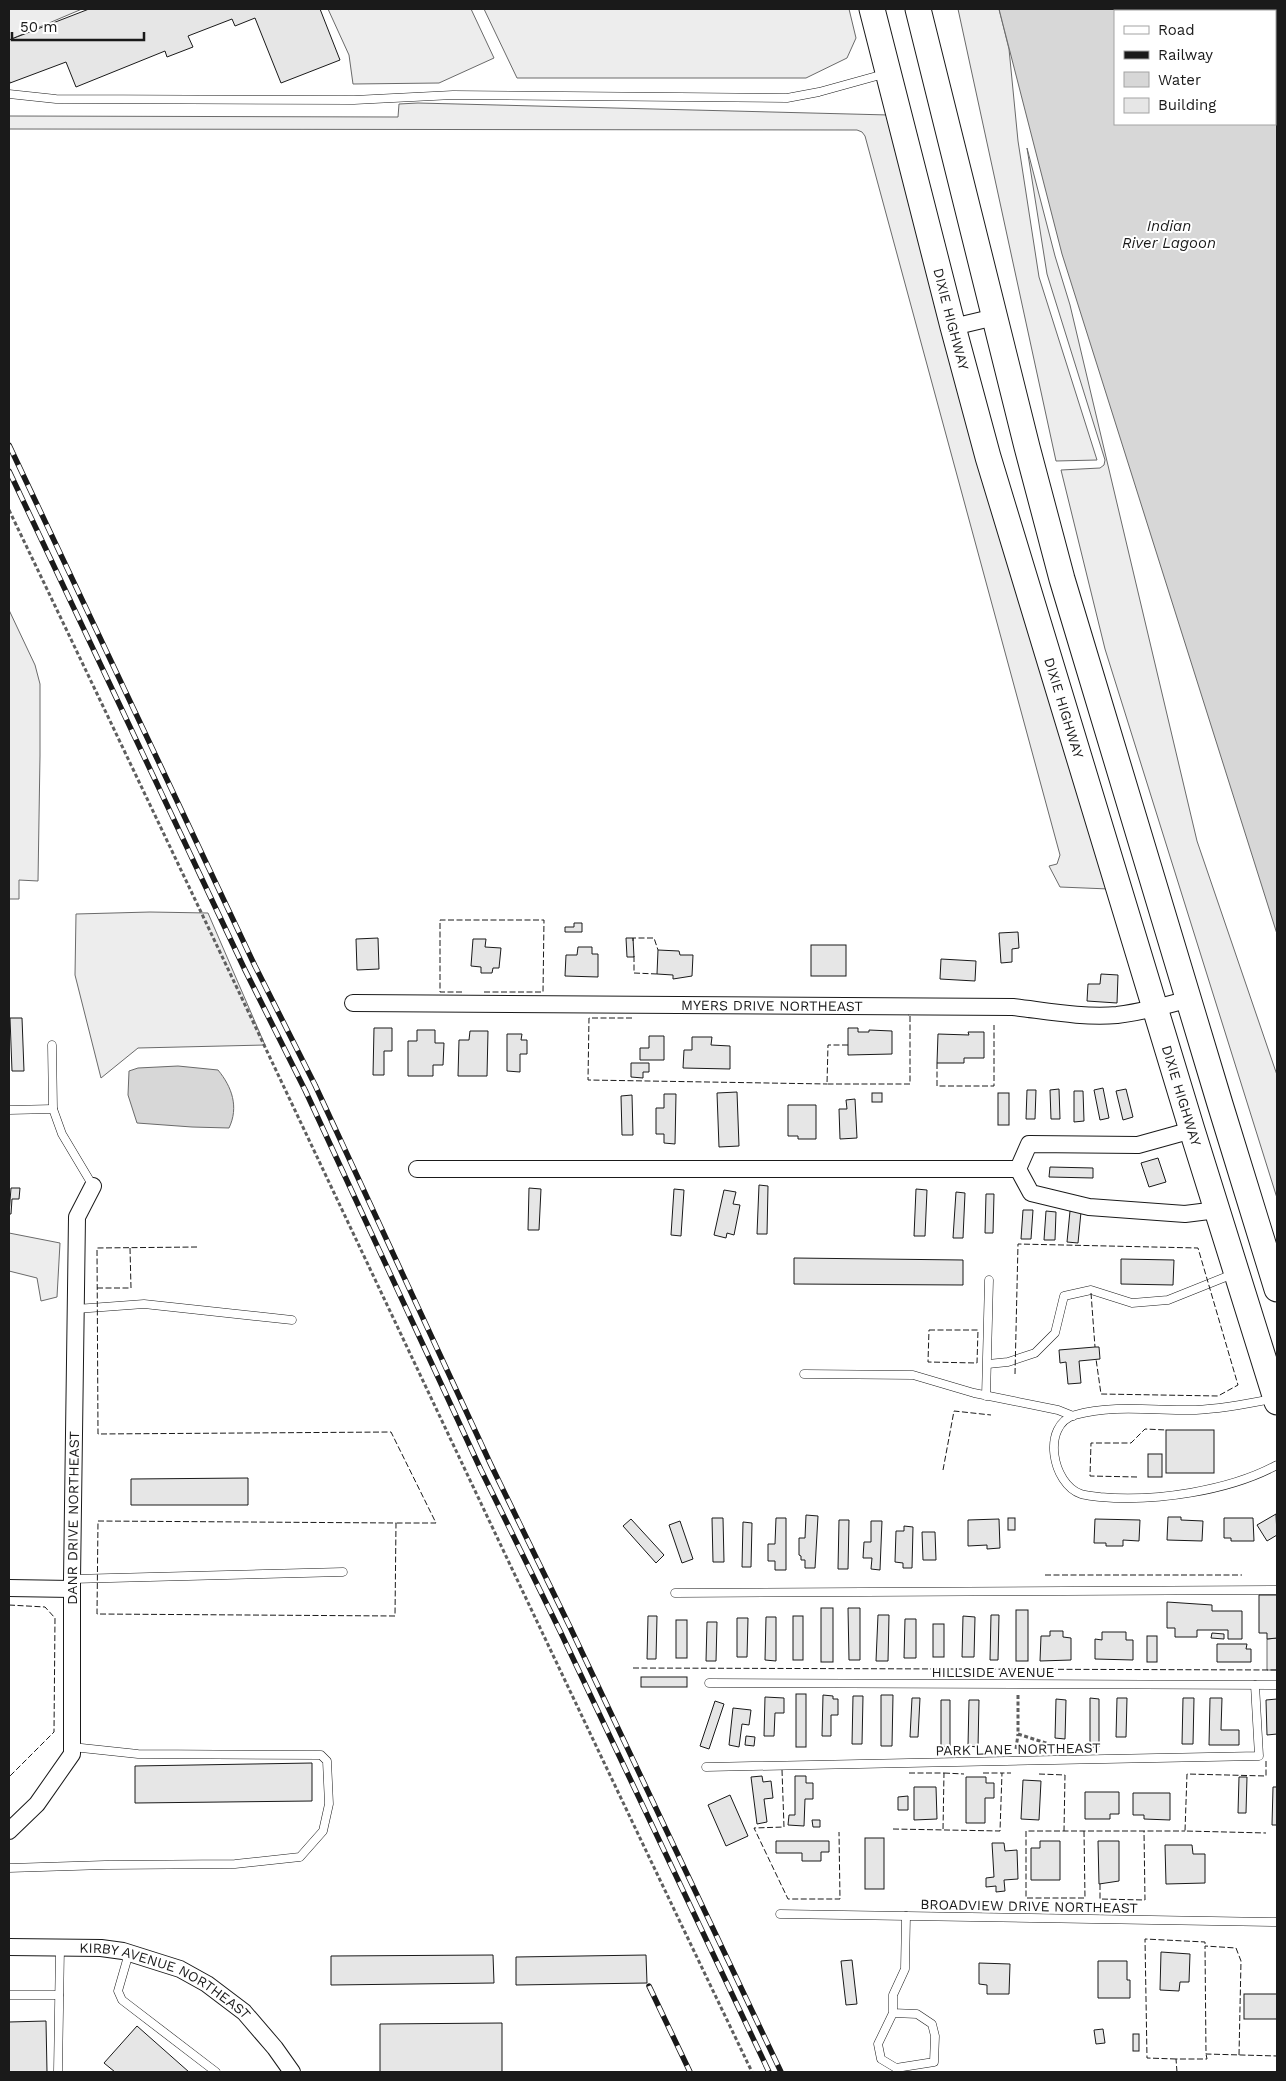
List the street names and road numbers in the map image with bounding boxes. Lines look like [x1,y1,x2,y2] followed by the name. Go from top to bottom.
[930,266,972,372] street label: DIXIE HIGHWAY
[1041,656,1087,760] street label: DIXIE HIGHWAY
[681,997,863,1014] street label: MYERS DRIVE NORTHEAST
[1159,1043,1205,1148] street label: DIXIE HIGHWAY
[64,1431,82,1605] street label: DANR DRIVE NORTHEAST
[931,1664,1055,1680] street label: HILLSIDE AVENUE
[935,1740,1101,1758] street label: PARK LANE NORTHEAST
[920,1896,1138,1916] street label: BROADVIEW DRIVE NORTHEAST
[79,1940,255,2022] street label: KIRBY AVENUE NORTHEAST

